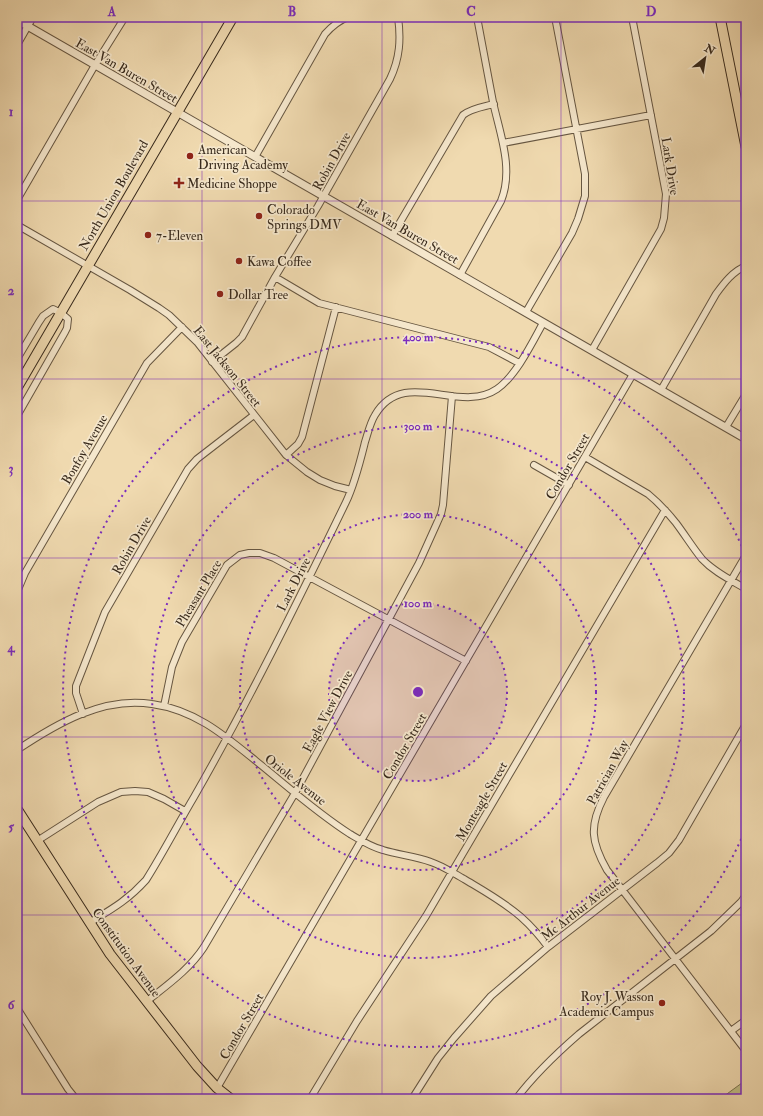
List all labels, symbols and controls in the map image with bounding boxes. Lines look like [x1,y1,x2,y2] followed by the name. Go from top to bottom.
[107,4,117,20] text: A
[288,4,296,20] text: B
[466,4,476,20] text: C
[646,4,657,20] text: D
[73,35,180,107] street label: East Van Buren Street
[685,38,725,78] north arrow
[701,41,718,58] text: N
[9,104,14,120] text: 1
[309,129,355,194] street label: Robin Drive
[658,136,683,197] street label: Lark Drive
[76,137,152,254] street label: North Union Boulevard
[197,142,288,174] place label: American Driving Academy
[185,151,195,161] marker: American Driving Academy
[187,176,278,193] place label: Medicine Shoppe
[174,178,184,188] marker: Medicine Shoppe
[354,196,461,268] street label: East Van Buren Street
[267,202,342,234] place label: Colorado Springs DMV
[254,211,264,221] marker: Colorado Springs DMV
[156,228,203,244] place label: 7-Eleven
[143,230,153,240] marker: 7-Eleven
[247,254,312,270] place label: Kawa Coffee
[234,256,244,266] marker: Kawa Coffee
[8,283,15,299] text: 2
[228,287,289,303] place label: Dollar Tree
[215,289,225,299] marker: Dollar Tree
[190,323,265,410] street label: East Jackson Street
[402,330,434,345] text: 400 m
[58,411,112,488] street label: Bonfoy Avenue
[404,419,433,434] text: 300 m
[542,430,593,503] street label: Condor Street
[9,461,14,477] text: 3
[403,507,434,522] text: 200 m
[109,513,155,577] street label: Robin Drive
[274,554,315,614] street label: Lark Drive
[173,557,225,630] street label: Pheasant Place
[404,596,433,611] text: 100 m
[6,640,15,656] text: 4
[299,667,357,755] street label: Eagle View Drive
[411,685,425,699] centre of rings
[379,710,430,783] street label: Condor Street
[584,737,633,808] street label: Patrician Way
[261,751,330,809] street label: Oriole Avenue
[453,759,511,844] street label: Monteagle Street
[8,819,14,835] text: 5
[538,872,624,945] street label: Mc Arthur Avenue
[88,905,164,1001] street label: Constitution Avenue
[558,989,655,1021] place label: Roy J. Wasson Academic Campus
[216,990,267,1063] street label: Condor Street
[8,997,16,1013] text: 6
[657,998,667,1008] marker: Roy J. Wasson Academic Campus

